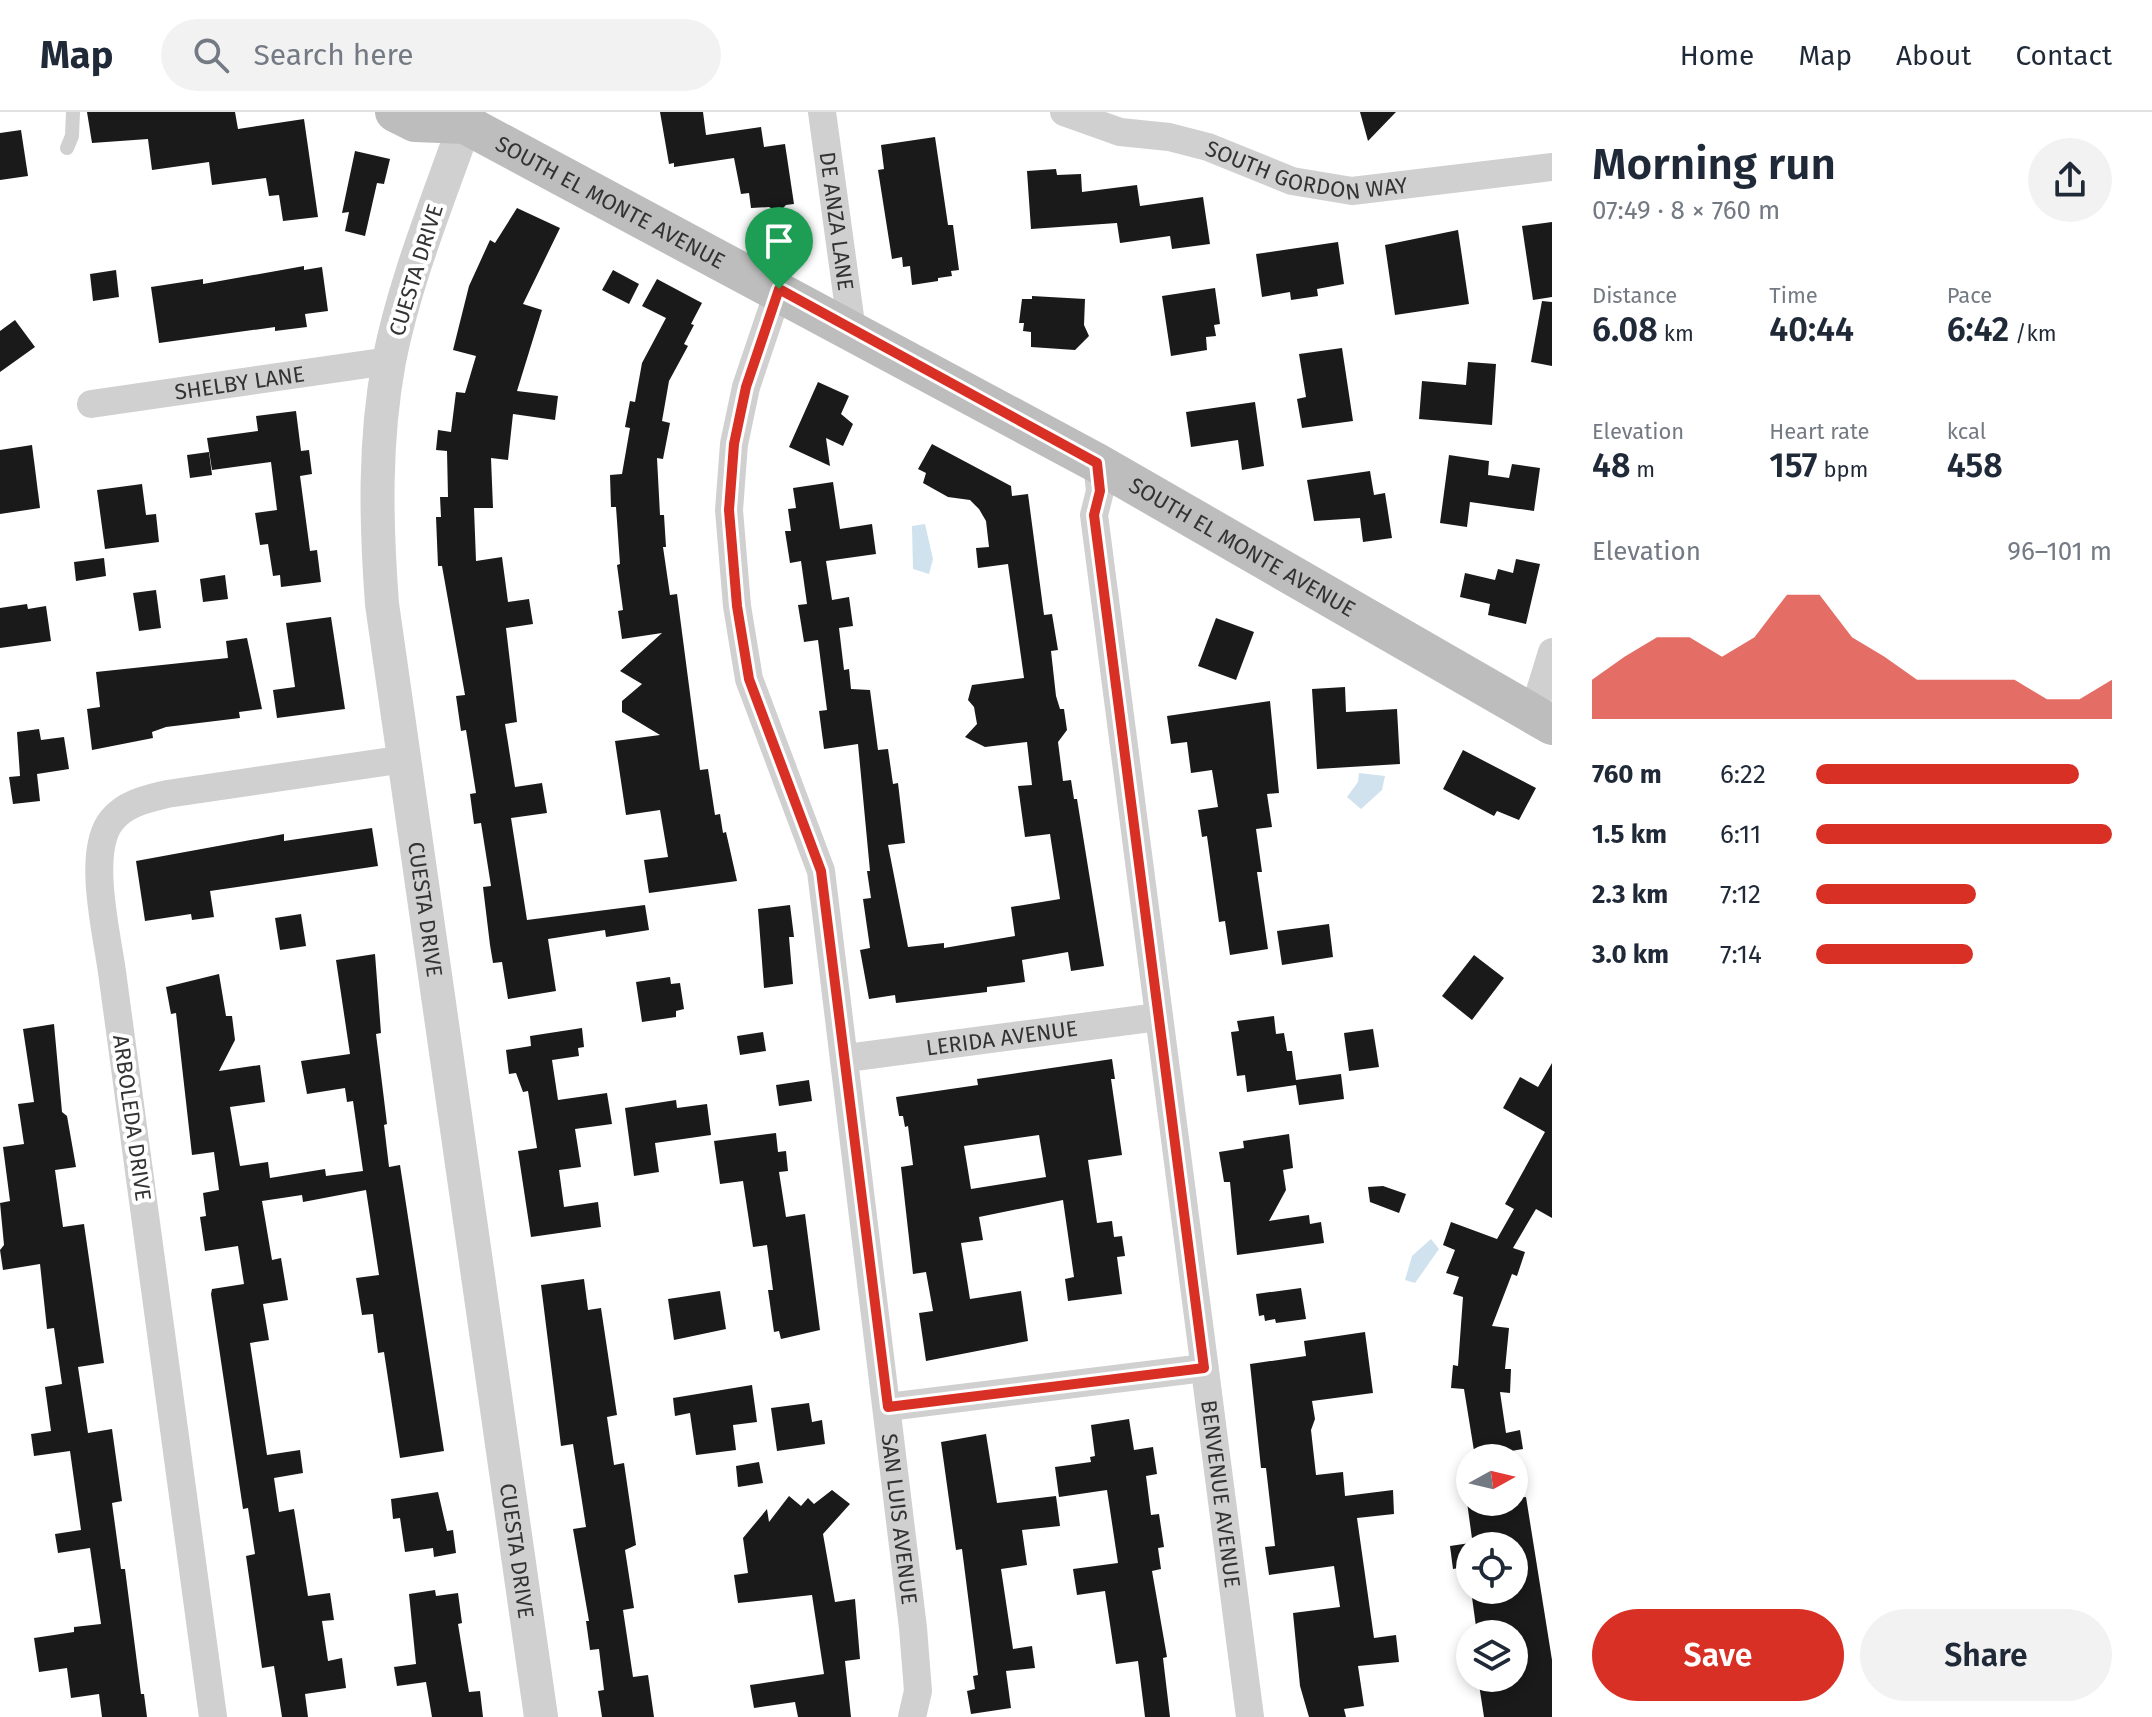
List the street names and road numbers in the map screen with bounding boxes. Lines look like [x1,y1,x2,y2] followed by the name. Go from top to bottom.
[491,129,730,275] street label: SOUTH EL MONTE AVENUE
[1202,134,1409,205] street label: SOUTH GORDON WAY
[814,150,860,292] street label: DE ANZA LANE
[383,201,449,339] street label: CUESTA DRIVE
[173,360,306,405] street label: SHELBY LANE
[1125,471,1360,622] street label: SOUTH EL MONTE AVENUE
[403,840,449,979] street label: CUESTA DRIVE
[924,1014,1079,1061] street label: LERIDA AVENUE
[107,1033,157,1203] street label: ARBOLEDA DRIVE
[1195,1398,1247,1589] street label: BENVENUE AVENUE
[876,1432,924,1606] street label: SAN LUIS AVENUE
[494,1481,540,1620] street label: CUESTA DRIVE

